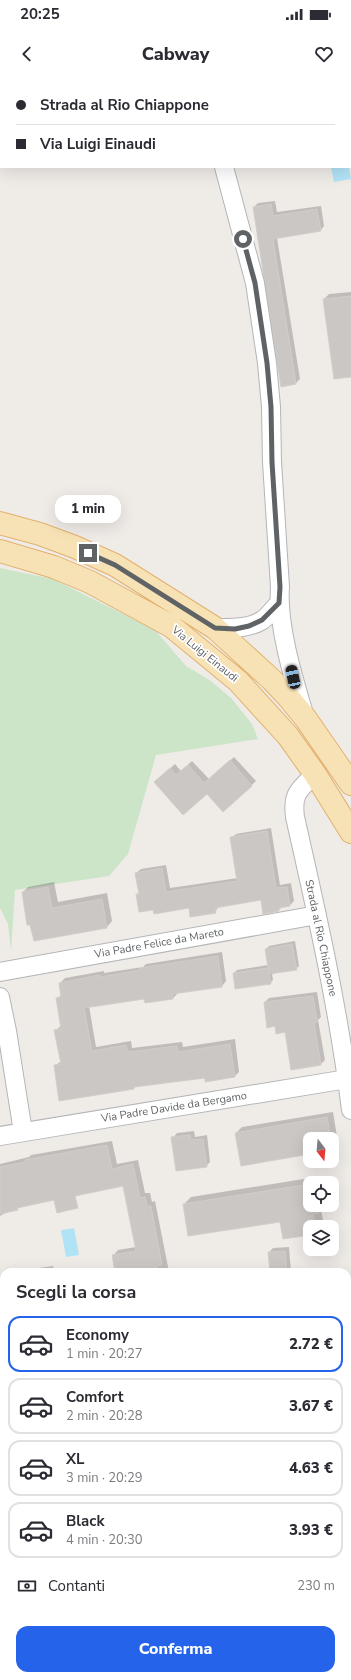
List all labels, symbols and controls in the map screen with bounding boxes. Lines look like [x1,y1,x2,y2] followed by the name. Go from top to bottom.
[20,4,60,24] text: 20:25
[142,42,209,66] text: Cabway
[16,43,38,65] icon: back
[313,43,335,65] icon: heart
[40,95,209,115] text: Strada al Rio Chiappone
[40,134,156,154] text: Via Luigi Einaudi
[234,230,252,248] route start
[55,495,121,523] callout: 1 min
[71,500,105,518] text: 1 min
[79,544,97,562] route end
[168,622,241,685] street label: Via Luigi Einaudi
[285,664,301,690] car
[301,878,341,998] street label: Strada al Rio Chiappone
[92,924,225,962] street label: Via Padre Felice da Mareto
[99,1088,248,1126] street label: Via Padre Davide da Bergamo
[303,1132,339,1168] north arrow
[303,1132,339,1256] map controls
[303,1176,339,1212] button: locate
[303,1220,339,1256] button: layers
[16,1280,136,1304] text: Scegli la corsa
[66,1325,129,1345] text: Economy
[18,1326,54,1362] icon: car
[289,1334,333,1354] text: 2.72 €
[66,1345,142,1363] text: 1 min · 20:27
[66,1387,123,1407] text: Comfort
[18,1388,54,1424] icon: car
[289,1396,333,1416] text: 3.67 €
[66,1407,142,1425] text: 2 min · 20:28
[66,1449,85,1469] text: XL
[18,1450,54,1486] icon: car
[289,1458,333,1478] text: 4.63 €
[66,1469,142,1487] text: 3 min · 20:29
[66,1511,104,1531] text: Black
[18,1512,54,1548] icon: car
[289,1520,333,1540] text: 3.93 €
[66,1531,142,1549] text: 4 min · 20:30
[16,1575,38,1597] icon: cash
[48,1576,105,1596] text: Contanti
[297,1577,335,1595] text: 230 m
[16,1626,335,1672] button: Conferma

